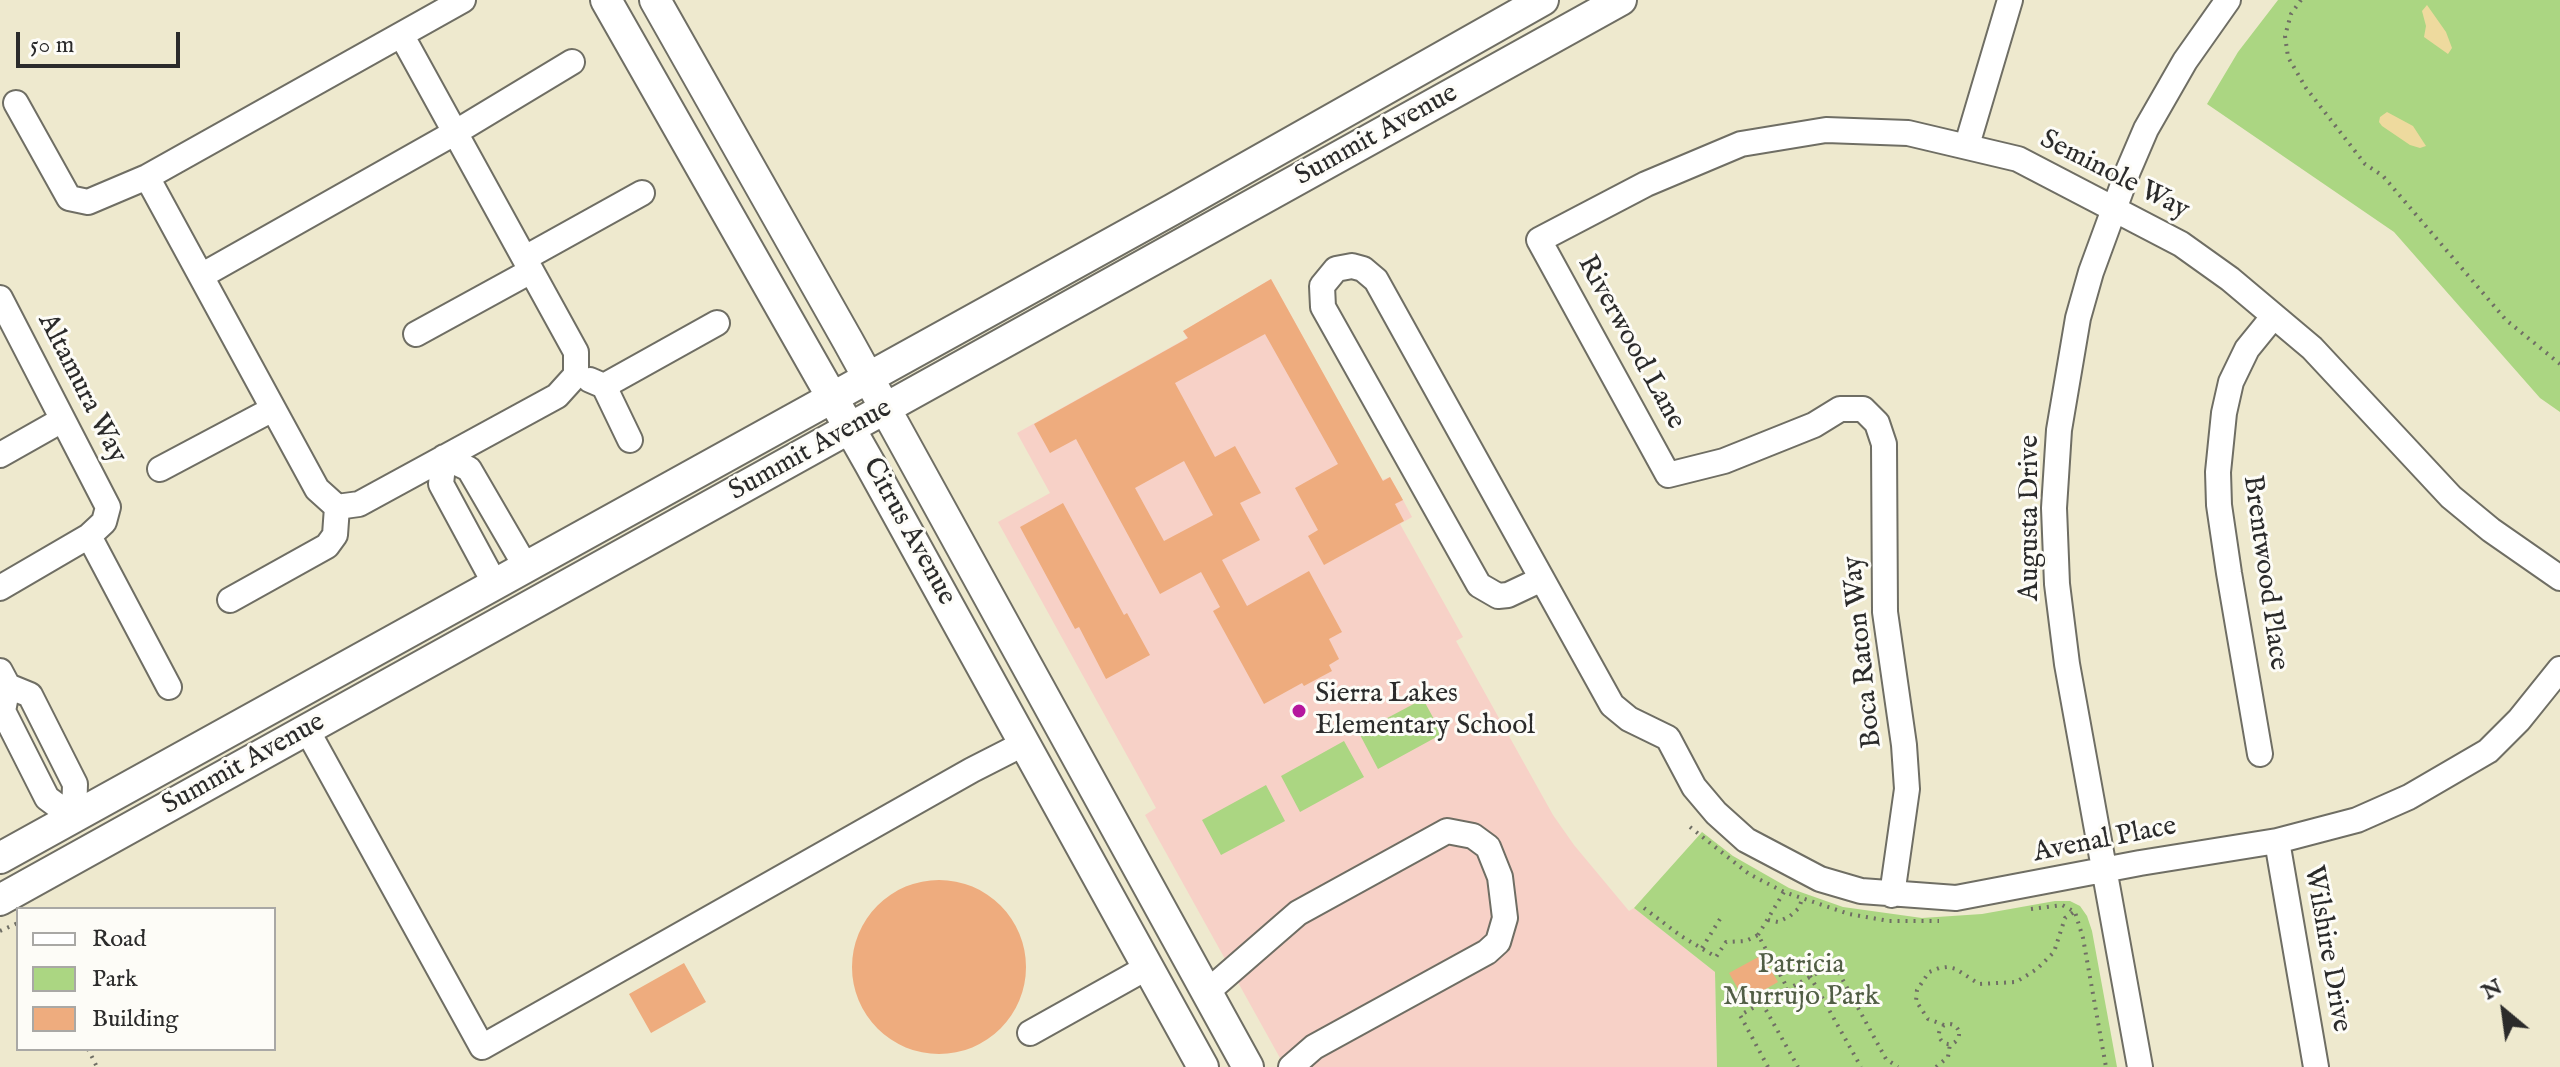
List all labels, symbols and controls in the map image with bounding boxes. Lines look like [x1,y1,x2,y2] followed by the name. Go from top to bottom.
[20,16,184,66] scale bar
[30,30,74,61] text: 50 m
[1290,77,1464,195] street label: Summit Avenue
[2034,124,2194,228] street label: Seminole Way
[1568,250,1692,436] street label: Riverwood Lane
[29,309,133,469] street label: Altamura Way
[724,392,898,510] street label: Summit Avenue
[2014,435,2048,601] street label: Augusta Drive
[854,452,962,612] street label: Citrus Avenue
[2234,473,2294,673] street label: Brentwood Place
[1837,554,1891,750] street label: Boca Raton Way
[1315,678,1535,744] place label: Sierra Lakes Elementary School
[1290,702,1308,720] marker: Sierra Lakes Elementary School
[157,706,331,824] street label: Summit Avenue
[2031,811,2179,871] street label: Avenal Place
[2295,863,2357,1035] street label: Wilshire Drive
[16,907,276,1051] legend
[92,924,146,955] text: Road
[1723,949,1879,1015] park label: Patricia Murrujo Park
[92,964,138,995] text: Park
[2464,971,2544,1051] north arrow
[2477,973,2507,1007] text: N
[92,1004,178,1035] text: Building

